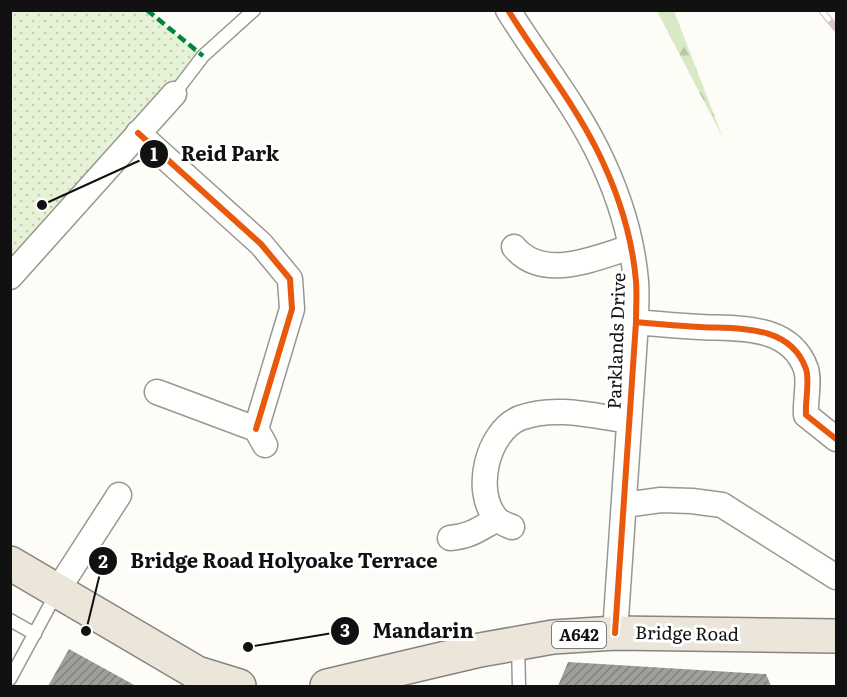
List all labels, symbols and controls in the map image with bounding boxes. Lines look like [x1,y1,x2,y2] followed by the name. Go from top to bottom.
[139,135,291,173] callout: Reid Park
[181,137,280,167] text: Reid Park
[150,140,158,167] text: 1
[600,272,631,410] street label: Parklands Drive
[88,542,450,580] callout: Bridge Road Holyoake Terrace
[130,544,438,574] text: Bridge Road Holyoake Terrace
[98,547,108,574] text: 2
[330,612,485,650] callout: Mandarin
[372,614,474,644] text: Mandarin
[340,616,350,643] text: 3
[635,618,739,647] street label: Bridge Road
[552,622,606,648] road number: A642

